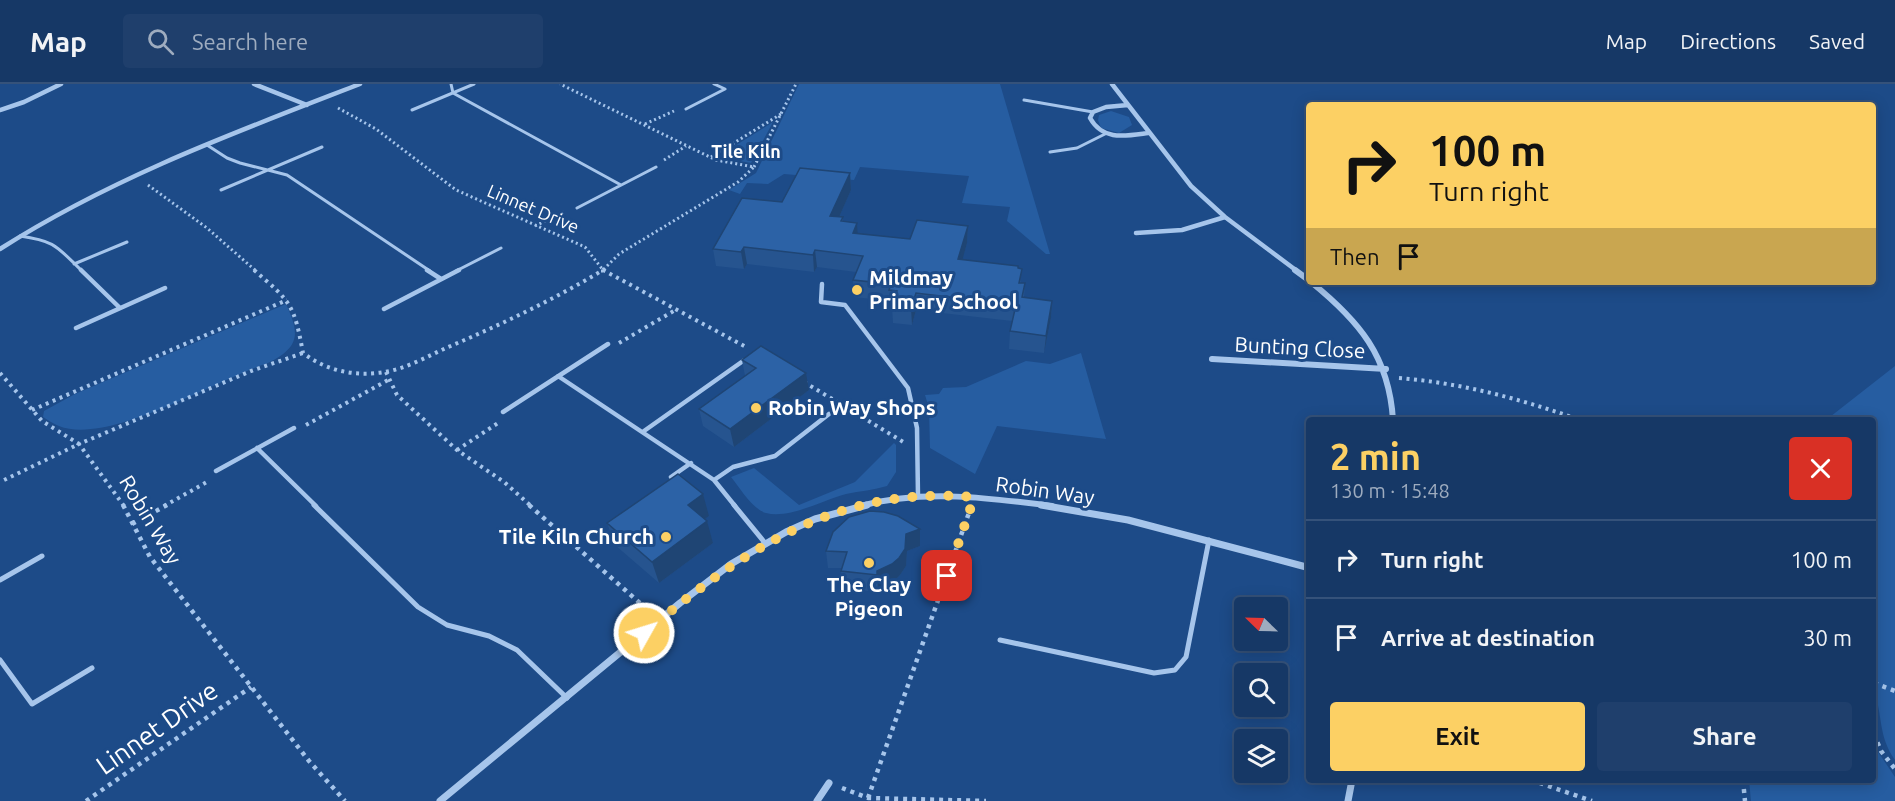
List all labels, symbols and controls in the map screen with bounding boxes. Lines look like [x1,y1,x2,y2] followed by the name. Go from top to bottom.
[123,14,543,68] search box
[144,25,177,58] icon: search
[30,26,87,57] text: Map
[192,29,308,54] text: Search here
[1606,29,1647,53] text: Map
[1680,29,1776,53] text: Directions
[1809,29,1865,53] text: Saved
[1330,126,1408,204] icon: right
[1429,127,1546,174] text: 100 m
[711,141,781,161] district label: Tile Kiln
[1429,176,1549,206] text: Turn right
[484,180,582,236] street label: Linnet Drive
[1392,240,1425,273] icon: arrive
[1330,244,1380,269] text: Then
[869,265,1018,313] place label: Mildmay Primary School
[850,283,864,297] marker: Mildmay Primary School
[1234,332,1366,362] street label: Bunting Close
[768,395,936,419] place label: Robin Way Shops
[749,401,763,415] marker: Robin Way Shops
[1330,436,1421,477] text: 2 min
[1789,437,1852,500] button: close
[115,471,187,568] street label: Robin Way
[994,471,1096,509] street label: Robin Way
[1330,479,1450,502] text: 130 m · 15:48
[499,524,654,548] place label: Tile Kiln Church
[659,530,673,544] marker: Tile Kiln Church
[1330,543,1363,576] icon: right
[1381,547,1483,572] text: Turn right
[1791,547,1852,572] text: 100 m
[921,550,972,601] pin
[862,556,876,570] marker: The Clay Pigeon
[930,559,963,592] icon: arrive
[827,572,911,620] place label: The Clay Pigeon
[1234,597,1288,651] north arrow
[1234,597,1288,783] map controls
[612,601,676,665] position arrow
[1330,621,1363,654] icon: arrive
[1381,625,1595,650] text: Arrive at destination
[1803,625,1852,650] text: 30 m
[1234,663,1288,717] button: search
[91,675,223,780] street label: Linnet Drive
[1330,702,1585,771] button: Exit
[1597,702,1852,771] button: Share
[1234,729,1288,783] button: layers

